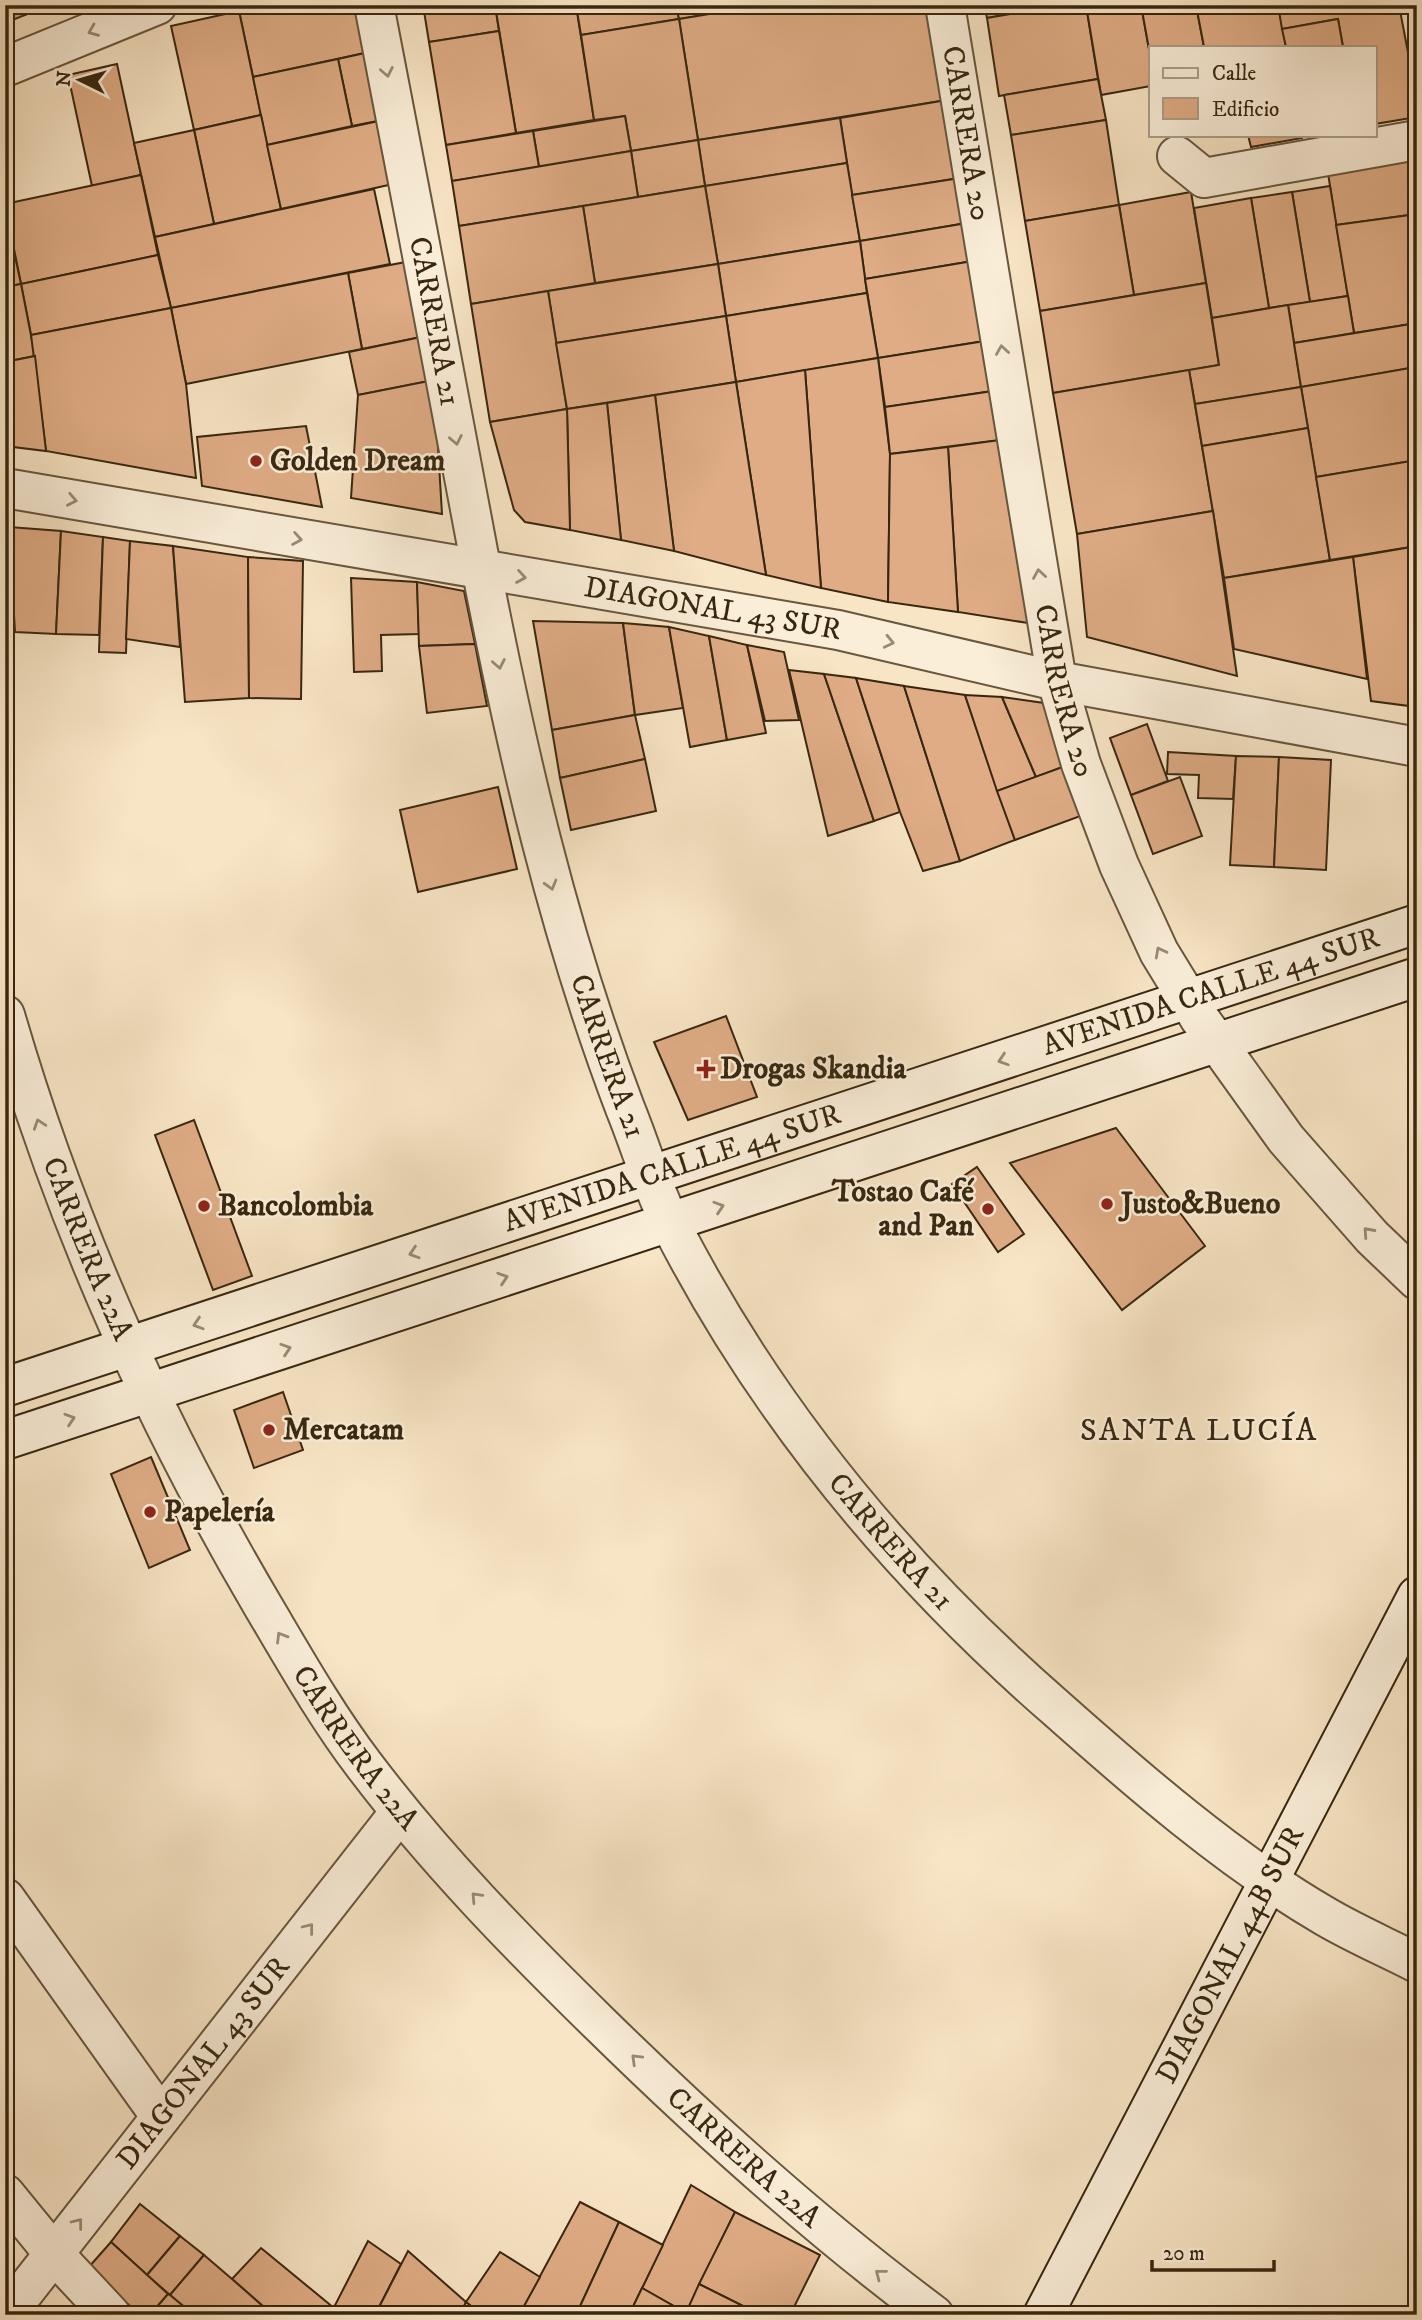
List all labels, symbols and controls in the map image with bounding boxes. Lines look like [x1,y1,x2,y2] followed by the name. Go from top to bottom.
[88,23,101,37] one-way arrow
[934,43,999,223] street label: CARRERA 20
[46,46,116,116] north arrow
[1149,46,1376,136] legend
[1212,61,1256,87] text: Calle
[379,66,394,78] one-way arrow
[52,69,77,87] text: N
[1212,97,1279,123] text: Edificio
[400,234,469,409] street label: CARRERA 21
[995,344,1010,355] one-way arrow
[448,434,463,446] one-way arrow
[270,443,446,480] place label: Golden Dream
[248,453,264,469] marker: Golden Dream
[66,492,78,507] one-way arrow
[291,531,302,546] one-way arrow
[1032,568,1047,580] one-way arrow
[515,569,527,584] one-way arrow
[581,569,844,649] street label: DIAGONAL 43 SUR
[1026,601,1103,782] street label: CARRERA 20
[883,634,895,649] one-way arrow
[491,658,506,670] one-way arrow
[543,879,558,891] one-way arrow
[1037,919,1384,1064] street label: AVENIDA CALLE 44 SUR
[1155,947,1168,959] one-way arrow
[562,970,653,1143] street label: CARRERA 21
[720,1051,908,1088] place label: Drogas Skandia
[997,1052,1009,1066] one-way arrow
[698,1061,714,1077] marker: Drogas Skandia
[499,1096,846,1241] street label: AVENIDA CALLE 44 SUR
[33,1119,47,1131] one-way arrow
[34,1152,142,1347] street label: CARRERA 22A
[831,1174,975,1245] place label: Tostao Café and Pan
[1118,1186,1280,1223] place label: Justo&Bueno
[218,1188,374,1225] place label: Bancolombia
[1099,1196,1115,1212] marker: Justo&Bueno
[196,1198,212,1214] marker: Bancolombia
[712,1201,725,1215] one-way arrow
[980,1201,996,1217] marker: Tostao Café and Pan
[1364,1227,1376,1240] one-way arrow
[409,1245,421,1259] one-way arrow
[496,1272,508,1286] one-way arrow
[192,1316,205,1330] one-way arrow
[280,1342,292,1357] one-way arrow
[1080,1411,1318,1451] district label: SANTA LUCÍA
[283,1412,404,1449] place label: Mercatam
[63,1413,76,1427] one-way arrow
[261,1422,277,1438] marker: Mercatam
[820,1466,961,1619] street label: CARRERA 21
[164,1494,276,1531] place label: Papelería
[142,1504,158,1520] marker: Papelería
[277,1631,290,1644] one-way arrow
[284,1659,428,1839] street label: CARRERA 22A
[1148,1820,1313,2090] street label: DIAGONAL 44B SUR
[472,1892,484,1905] one-way arrow
[301,1923,314,1935] one-way arrow
[109,1949,298,2177] street label: DIAGONAL 43 SUR
[631,2054,644,2067] one-way arrow
[659,2079,829,2237] street label: CARRERA 22A
[70,2218,83,2230] one-way arrow
[1152,2229,1275,2273] scale bar
[1163,2241,1205,2267] text: 20 m
[875,2270,888,2282] one-way arrow

